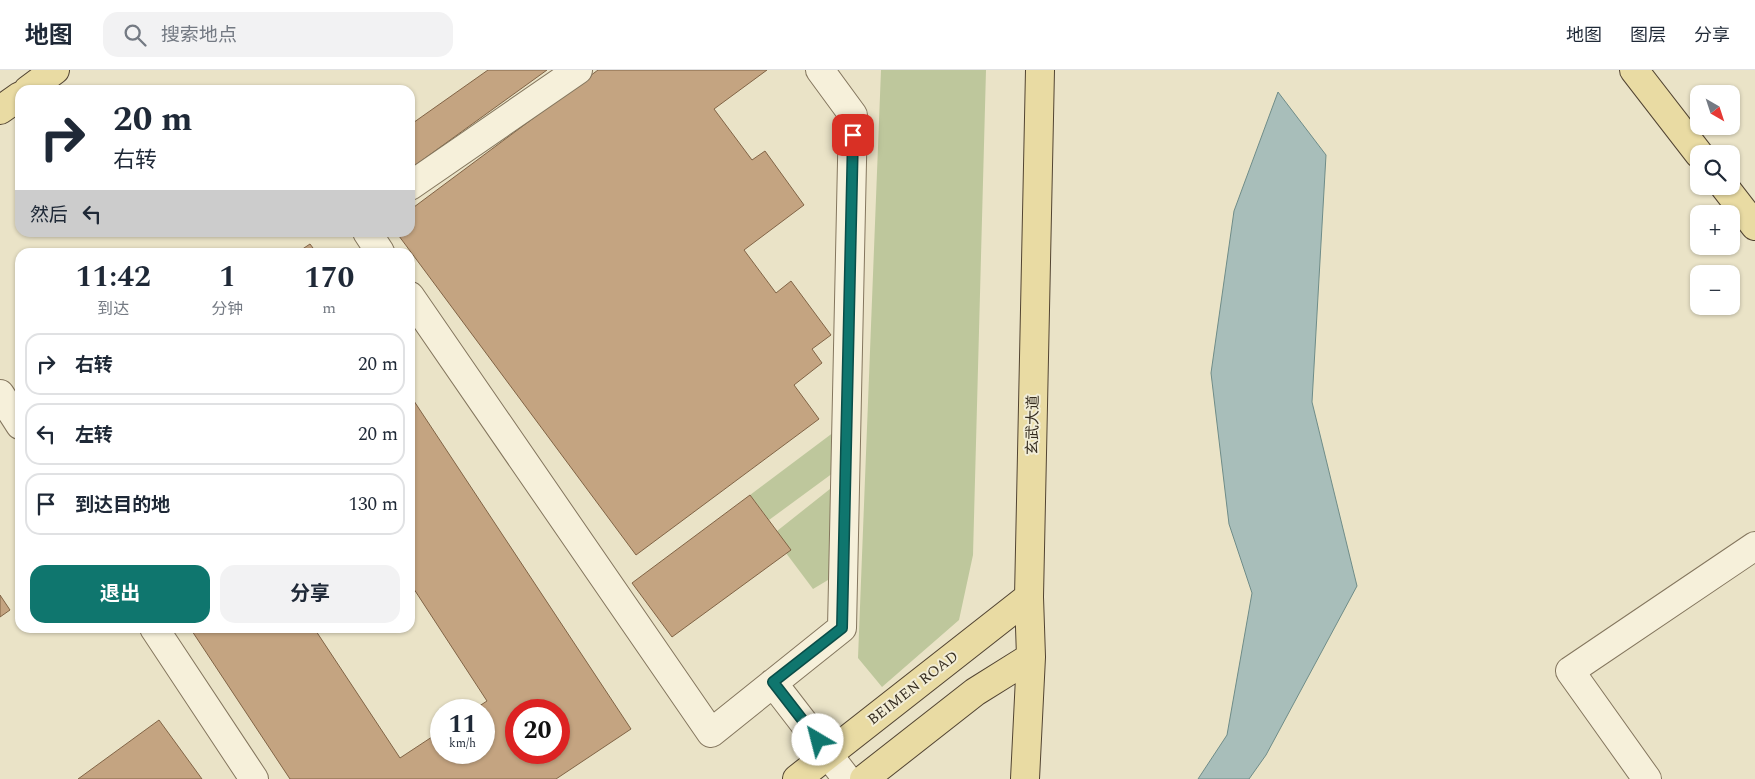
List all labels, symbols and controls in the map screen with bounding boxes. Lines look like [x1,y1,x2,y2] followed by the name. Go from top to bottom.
[103,12,453,57] search box
[25,18,73,54] text: 地图
[121,21,149,49] icon: search
[161,21,237,50] text: 搜索地点
[1566,22,1602,49] text: 地图
[1630,22,1666,49] text: 图层
[1694,22,1730,49] text: 分享
[1690,85,1740,135] north arrow
[1690,85,1740,315] map controls
[113,93,193,146] text: 20 m
[30,105,95,170] icon: right
[832,114,874,156] pin
[839,121,867,149] icon: arrive
[113,144,157,177] text: 右转
[1690,145,1740,195] button: search
[78,200,106,228] icon: left
[30,201,68,230] text: 然后
[1690,205,1740,255] button: +
[76,254,151,300] text: 11:42
[219,254,236,300] text: 1
[304,255,354,301] text: 170
[1690,265,1740,315] button: −
[322,296,336,320] text: m
[97,297,129,321] text: 到达
[211,297,243,321] text: 分钟
[32,350,60,378] icon: right
[358,350,398,379] text: 20 m
[75,351,113,380] text: 右转
[1021,395,1045,455] street label: 玄武大道
[32,420,60,448] icon: left
[358,420,398,449] text: 20 m
[75,421,113,450] text: 左转
[32,490,60,518] icon: arrive
[348,490,398,519] text: 130 m
[75,491,170,520] text: 到达目的地
[30,565,210,623] button: 退出
[220,565,400,623] button: 分享
[863,645,963,731] street label: BEIMEN ROAD
[505,699,570,764] speed limit sign: 20
[448,706,477,744] text: 11
[791,713,843,765] position arrow
[449,734,476,753] text: km/h

